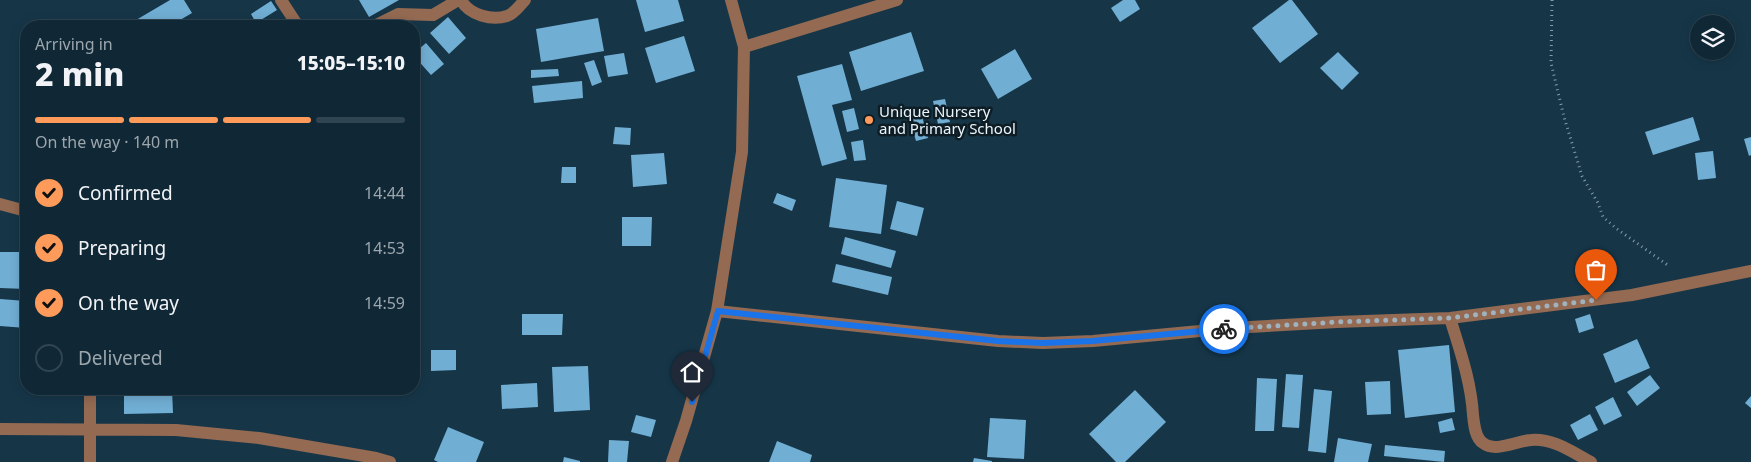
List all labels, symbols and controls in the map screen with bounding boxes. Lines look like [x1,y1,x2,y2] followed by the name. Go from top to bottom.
[1690,15,1735,60] map controls
[1690,15,1735,60] button: layers
[35,33,113,55] text: Arriving in
[297,50,405,76] text: 15:05–15:10
[35,52,124,95] text: 2 min
[879,101,1016,138] place label: Unique Nursery and Primary School
[863,114,875,126] marker: Unique Nursery and Primary School
[35,131,179,153] text: On the way · 140 m
[35,179,63,207] icon: check
[78,180,173,206] text: Confirmed
[364,182,405,204] text: 14:44
[35,234,63,262] icon: check
[78,235,166,261] text: Preparing
[364,237,405,259] text: 14:53
[1575,249,1617,300] pin
[1582,256,1610,284] icon: bag
[35,289,63,317] icon: check
[78,290,179,316] text: On the way
[364,292,405,314] text: 14:59
[1199,304,1249,354] courier
[1210,315,1238,343] icon: bike
[78,345,163,371] text: Delivered
[671,351,713,402] pin
[678,358,706,386] icon: home

